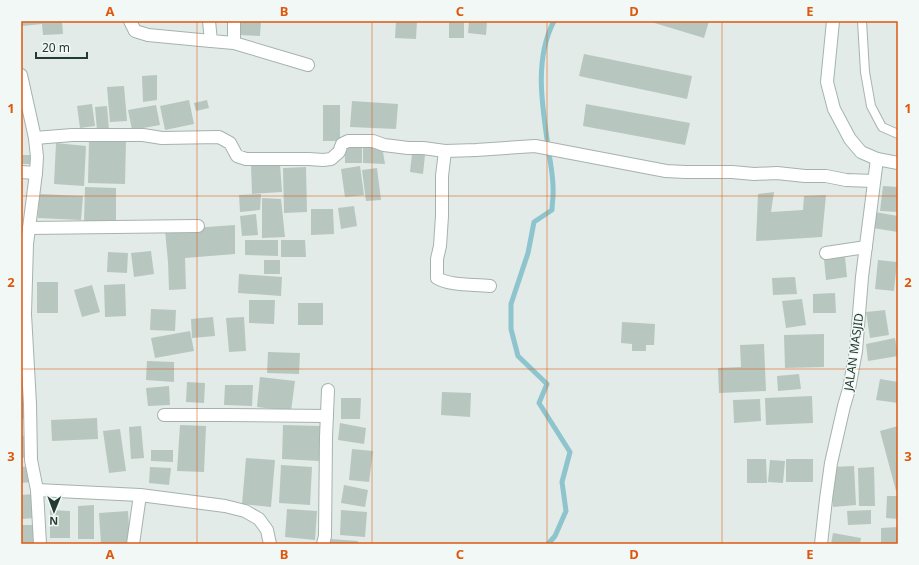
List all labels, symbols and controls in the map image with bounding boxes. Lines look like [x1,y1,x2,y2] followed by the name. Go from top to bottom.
[106,2,115,20] text: A
[280,2,288,20] text: B
[456,2,464,20] text: C
[629,2,639,20] text: D
[806,2,814,20] text: E
[36,34,87,60] scale bar
[42,39,70,56] text: 20 m
[7,99,15,117] text: 1
[904,99,912,117] text: 1
[7,273,15,291] text: 2
[904,273,912,291] text: 2
[839,312,867,393] street label: JALAN MASJID
[7,447,15,465] text: 3
[904,447,912,465] text: 3
[34,491,74,531] north arrow
[49,514,58,529] text: N
[106,545,115,563] text: A
[280,545,288,563] text: B
[456,545,464,563] text: C
[629,545,639,563] text: D
[806,545,814,563] text: E

